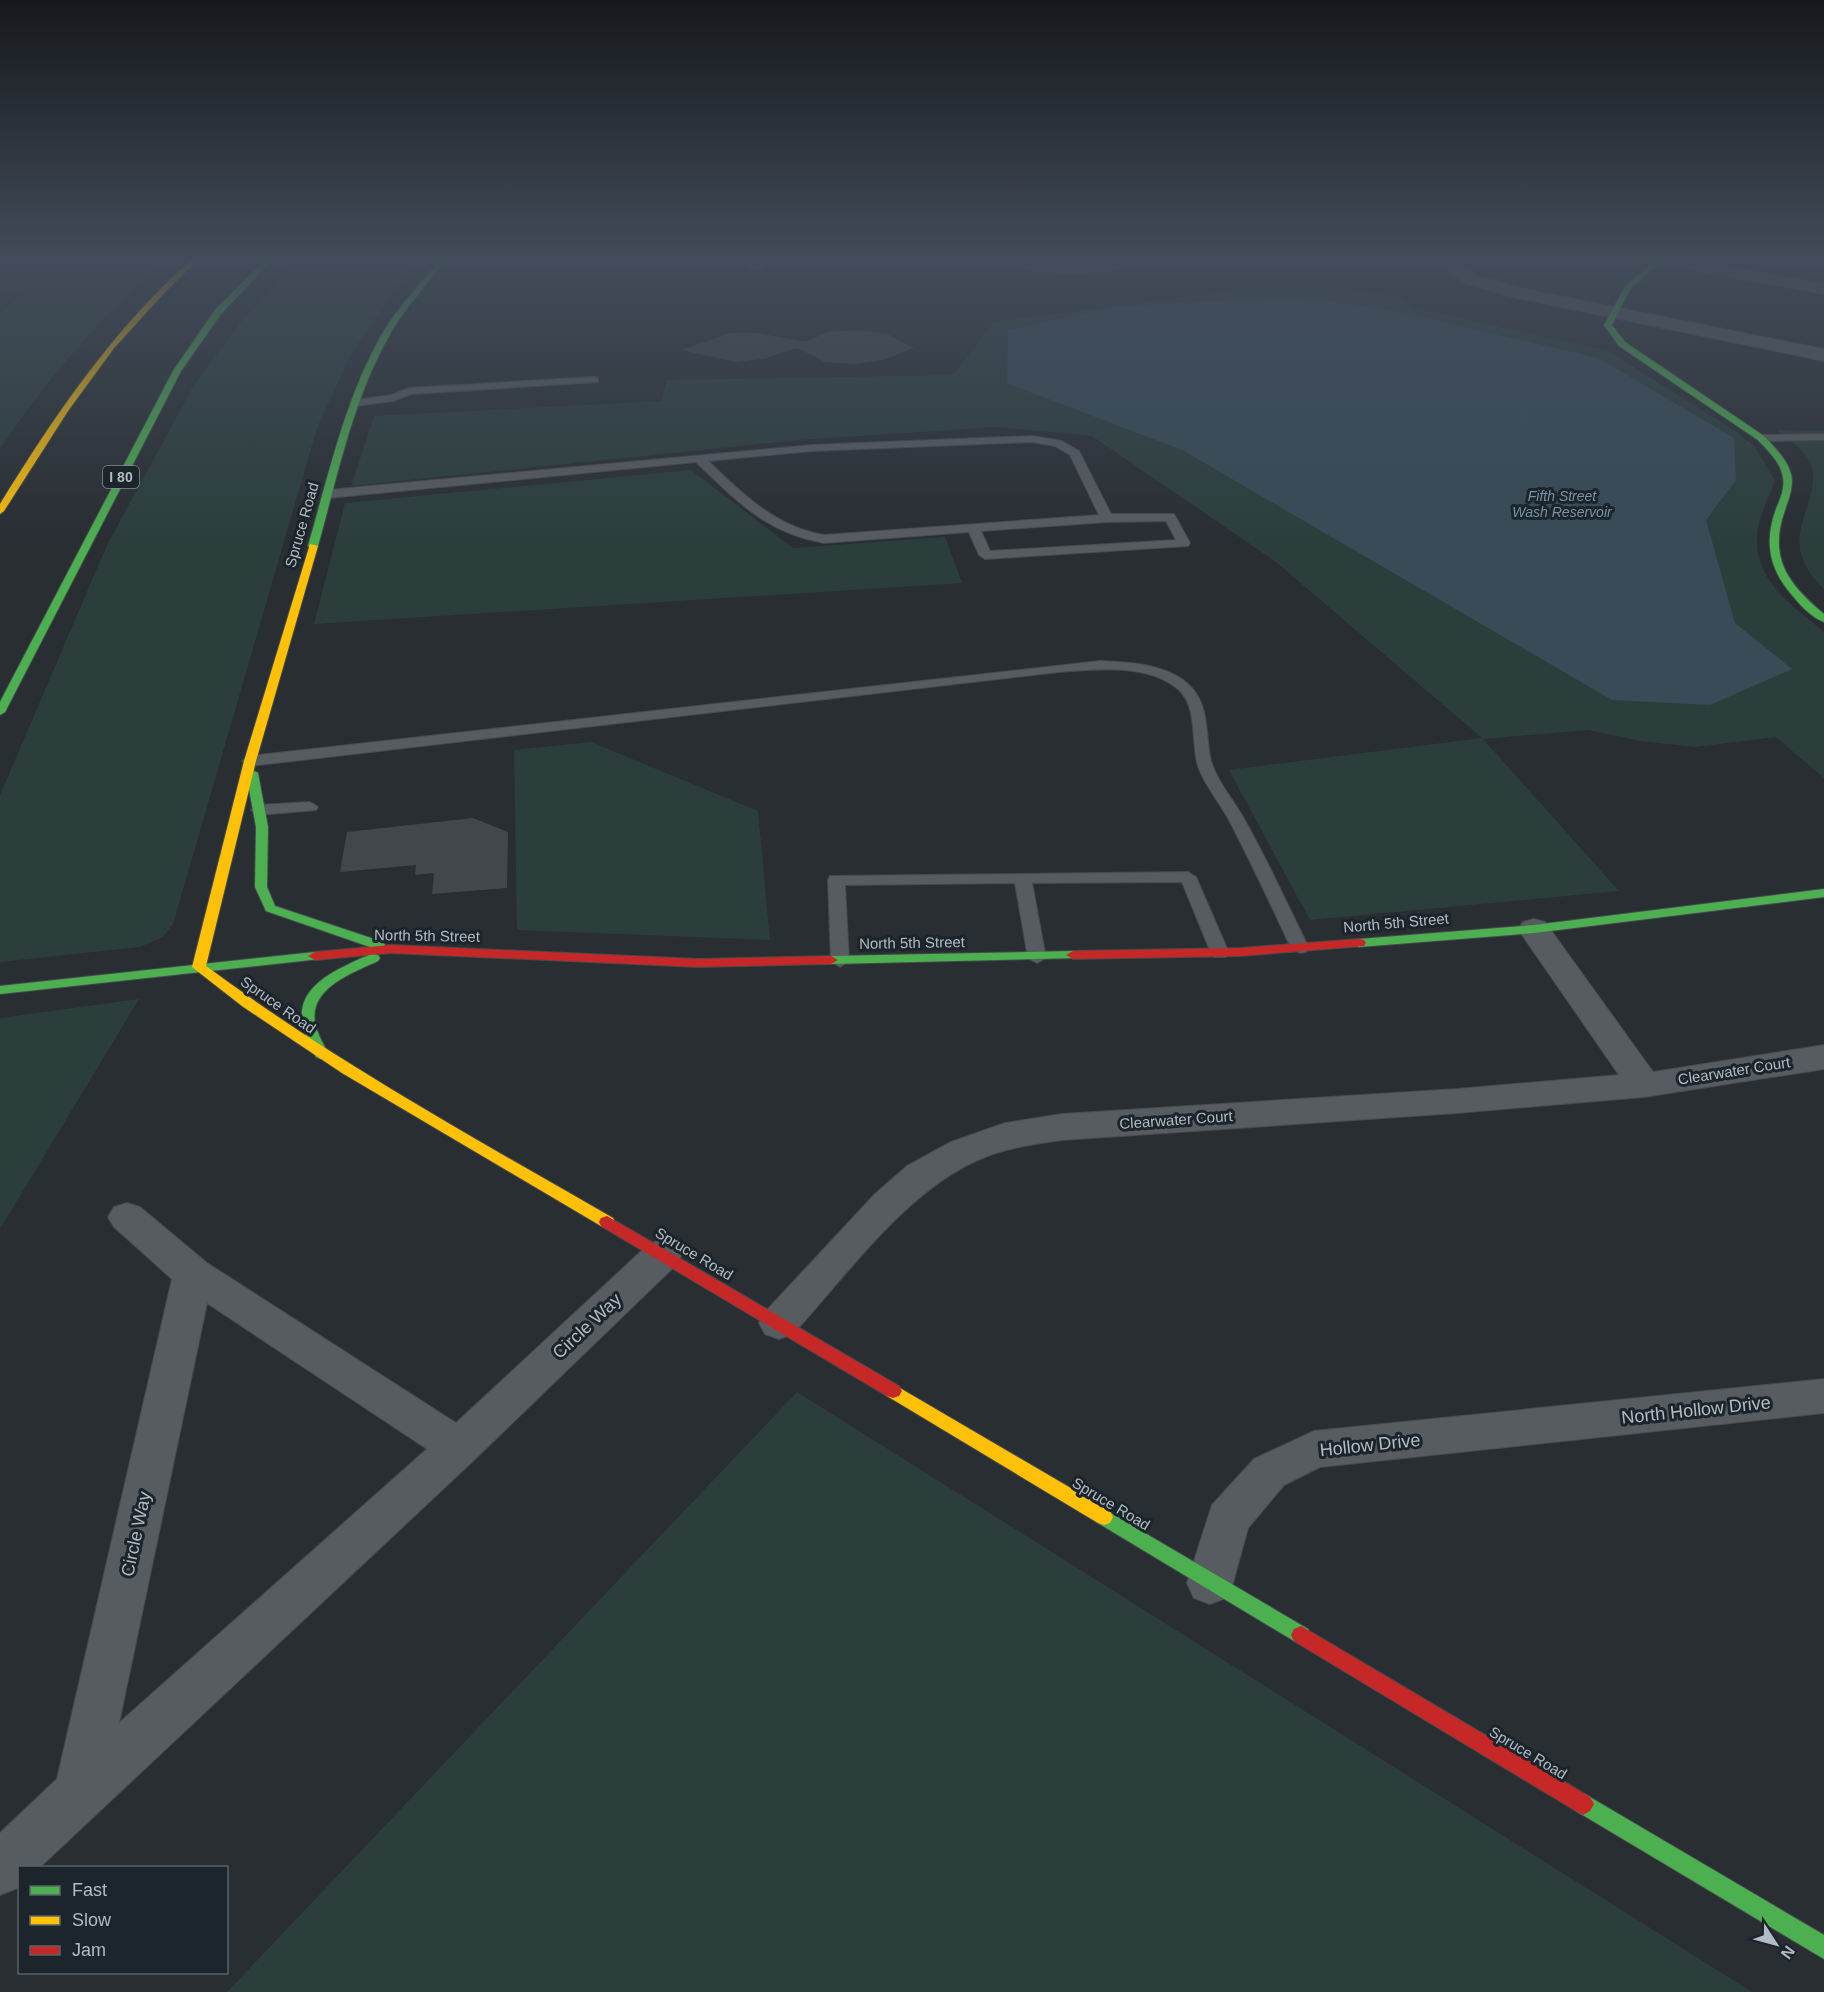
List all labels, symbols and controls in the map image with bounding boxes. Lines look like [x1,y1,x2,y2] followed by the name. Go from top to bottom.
[103,466,139,488] road number: I 80
[281,480,322,569] street label: Spruce Road
[1512,488,1613,520] water label: Fifth Street Wash Reservoir
[1342,909,1450,936] street label: North 5th Street
[374,926,481,945] street label: North 5th Street
[859,933,966,952] street label: North 5th Street
[238,973,319,1037] street label: Spruce Road
[1677,1053,1792,1088] street label: Clearwater Court
[1119,1107,1234,1132] street label: Clearwater Court
[652,1224,736,1283] street label: Spruce Road
[549,1289,625,1363] street label: Circle Way
[1620,1392,1772,1428] street label: North Hollow Drive
[1319,1430,1421,1460] street label: Hollow Drive
[1069,1474,1153,1533] street label: Spruce Road
[117,1490,155,1578] street label: Circle Way
[1486,1723,1570,1782] street label: Spruce Road
[18,1866,228,1974] legend
[72,1880,107,1900] text: Fast
[72,1910,112,1930] text: Slow
[1746,1914,1806,1974] north arrow
[72,1940,106,1960] text: Jam
[1777,1943,1798,1962] text: N

